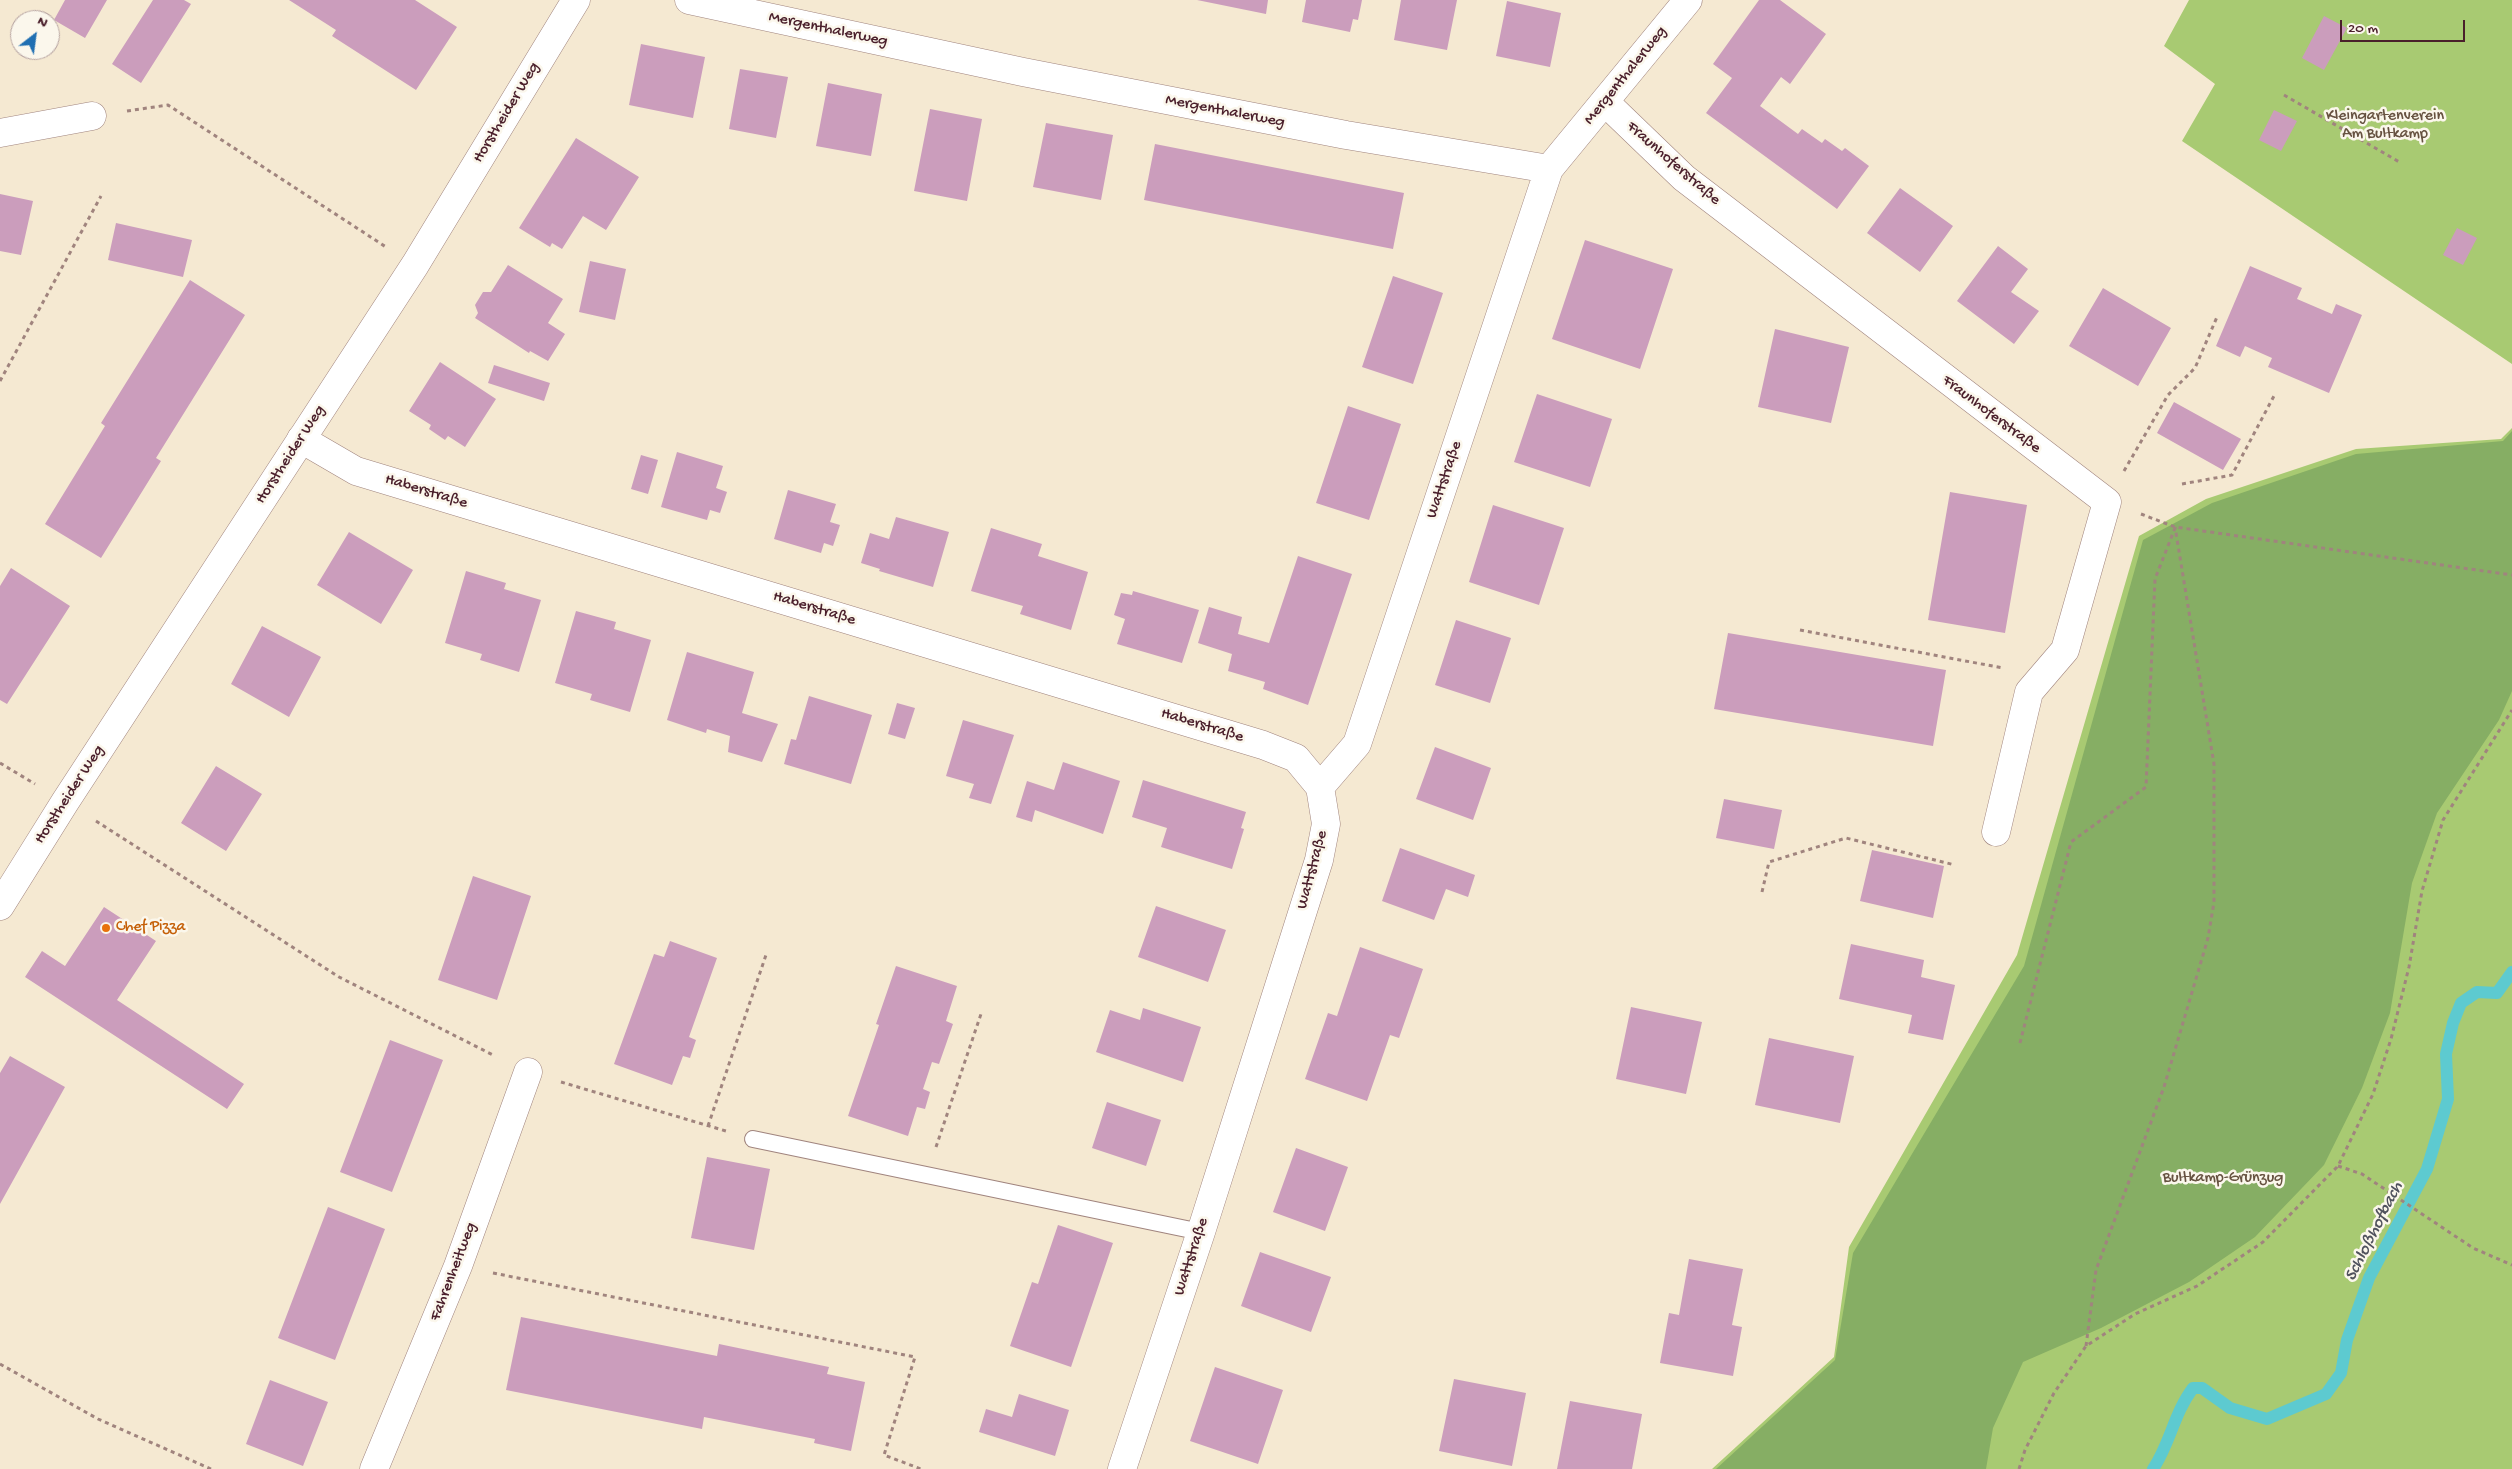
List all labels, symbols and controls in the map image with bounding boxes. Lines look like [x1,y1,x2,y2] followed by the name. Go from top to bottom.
[767,8,889,52] street label: Mergenthalerweg
[10,10,60,60] north arrow
[2342,10,2467,42] scale bar
[34,13,50,32] text: N
[2348,20,2378,38] text: 20 m
[1580,23,1672,129] street label: Mergenthalerweg
[469,59,545,167] street label: Horstheider Weg
[1164,91,1286,133] street label: Mergenthalerweg
[2326,107,2444,145] park label: Kleingartenverein Am Bultkamp
[1622,118,1724,210] street label: Fraunhoferstraße
[1938,372,2044,458] street label: Fraunhoferstraße
[252,402,330,508] street label: Horstheider Weg
[1423,439,1467,521] street label: Wattstraße
[382,470,470,514] street label: Haberstraße
[770,587,858,631] street label: Haberstraße
[1158,704,1246,748] street label: Haberstraße
[31,742,109,848] street label: Horstheider Weg
[1293,829,1333,911] street label: Wattstraße
[116,918,186,938] place label: Chef Pizza
[100,922,112,934] marker: Chef Pizza
[2163,1169,2283,1189] park label: Bultkamp-Grünzug
[2341,1179,2409,1285] water label: Schloßhofbach
[1170,1216,1214,1298] street label: Wattstraße
[426,1220,482,1324] street label: Fahrenheitweg

